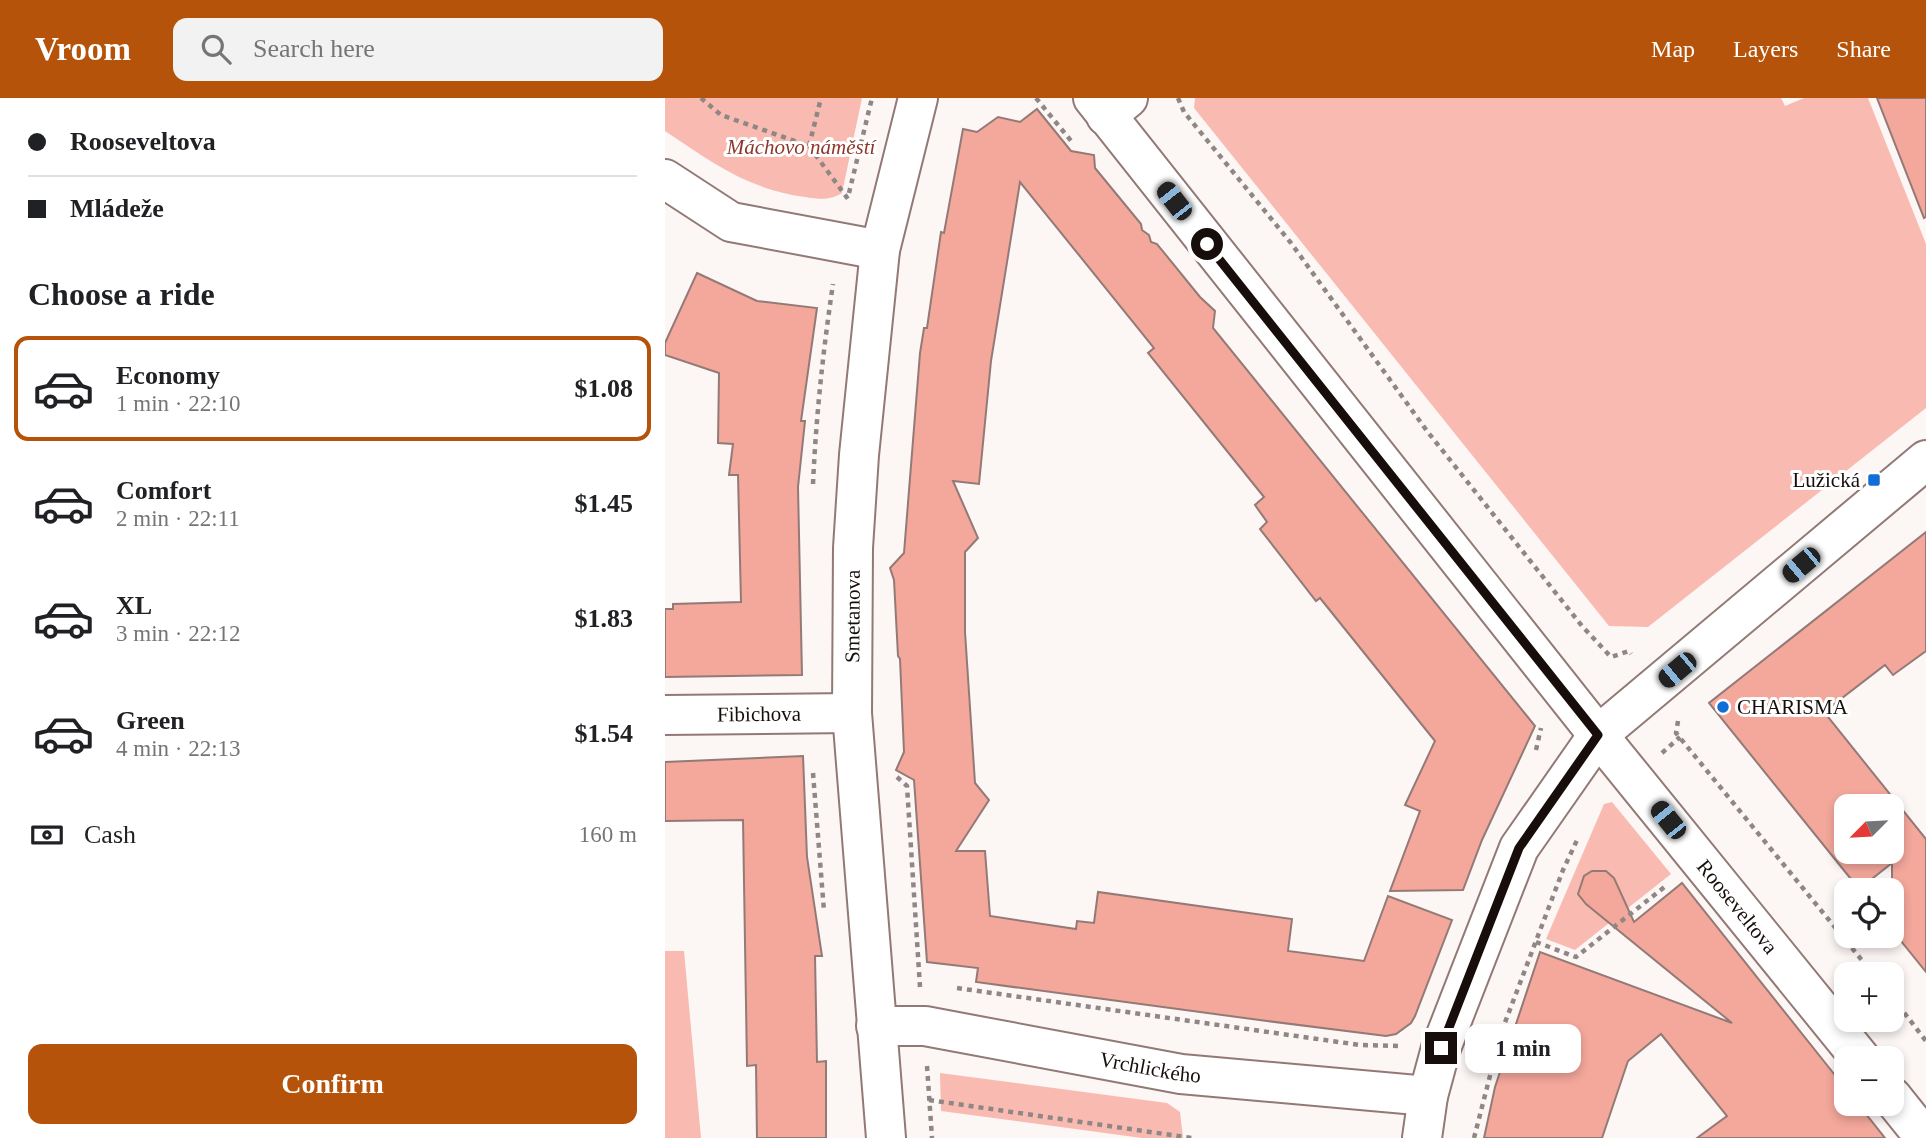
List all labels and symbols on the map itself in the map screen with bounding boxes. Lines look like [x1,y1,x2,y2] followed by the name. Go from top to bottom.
[726,135,878,159] park label: Máchovo náměstí
[1153,178,1196,224] car
[1191,228,1223,260] route start
[1792,468,1861,492] place label: Lužická
[1866,472,1882,488] marker: Lužická
[1779,543,1824,587] car
[840,569,865,663] street label: Smetanova
[1655,648,1700,692] car
[1737,695,1849,719] place label: CHARISMA
[1715,699,1731,715] marker: CHARISMA
[717,702,802,726] street label: Fibichova
[1834,794,1904,864] north arrow
[1647,797,1690,843] car
[1692,855,1783,959] street label: Rooseveltova
[1465,1024,1581,1072] callout: 1 min
[1425,1032,1457,1064] route end
[1097,1047,1202,1088] street label: Vrchlického

